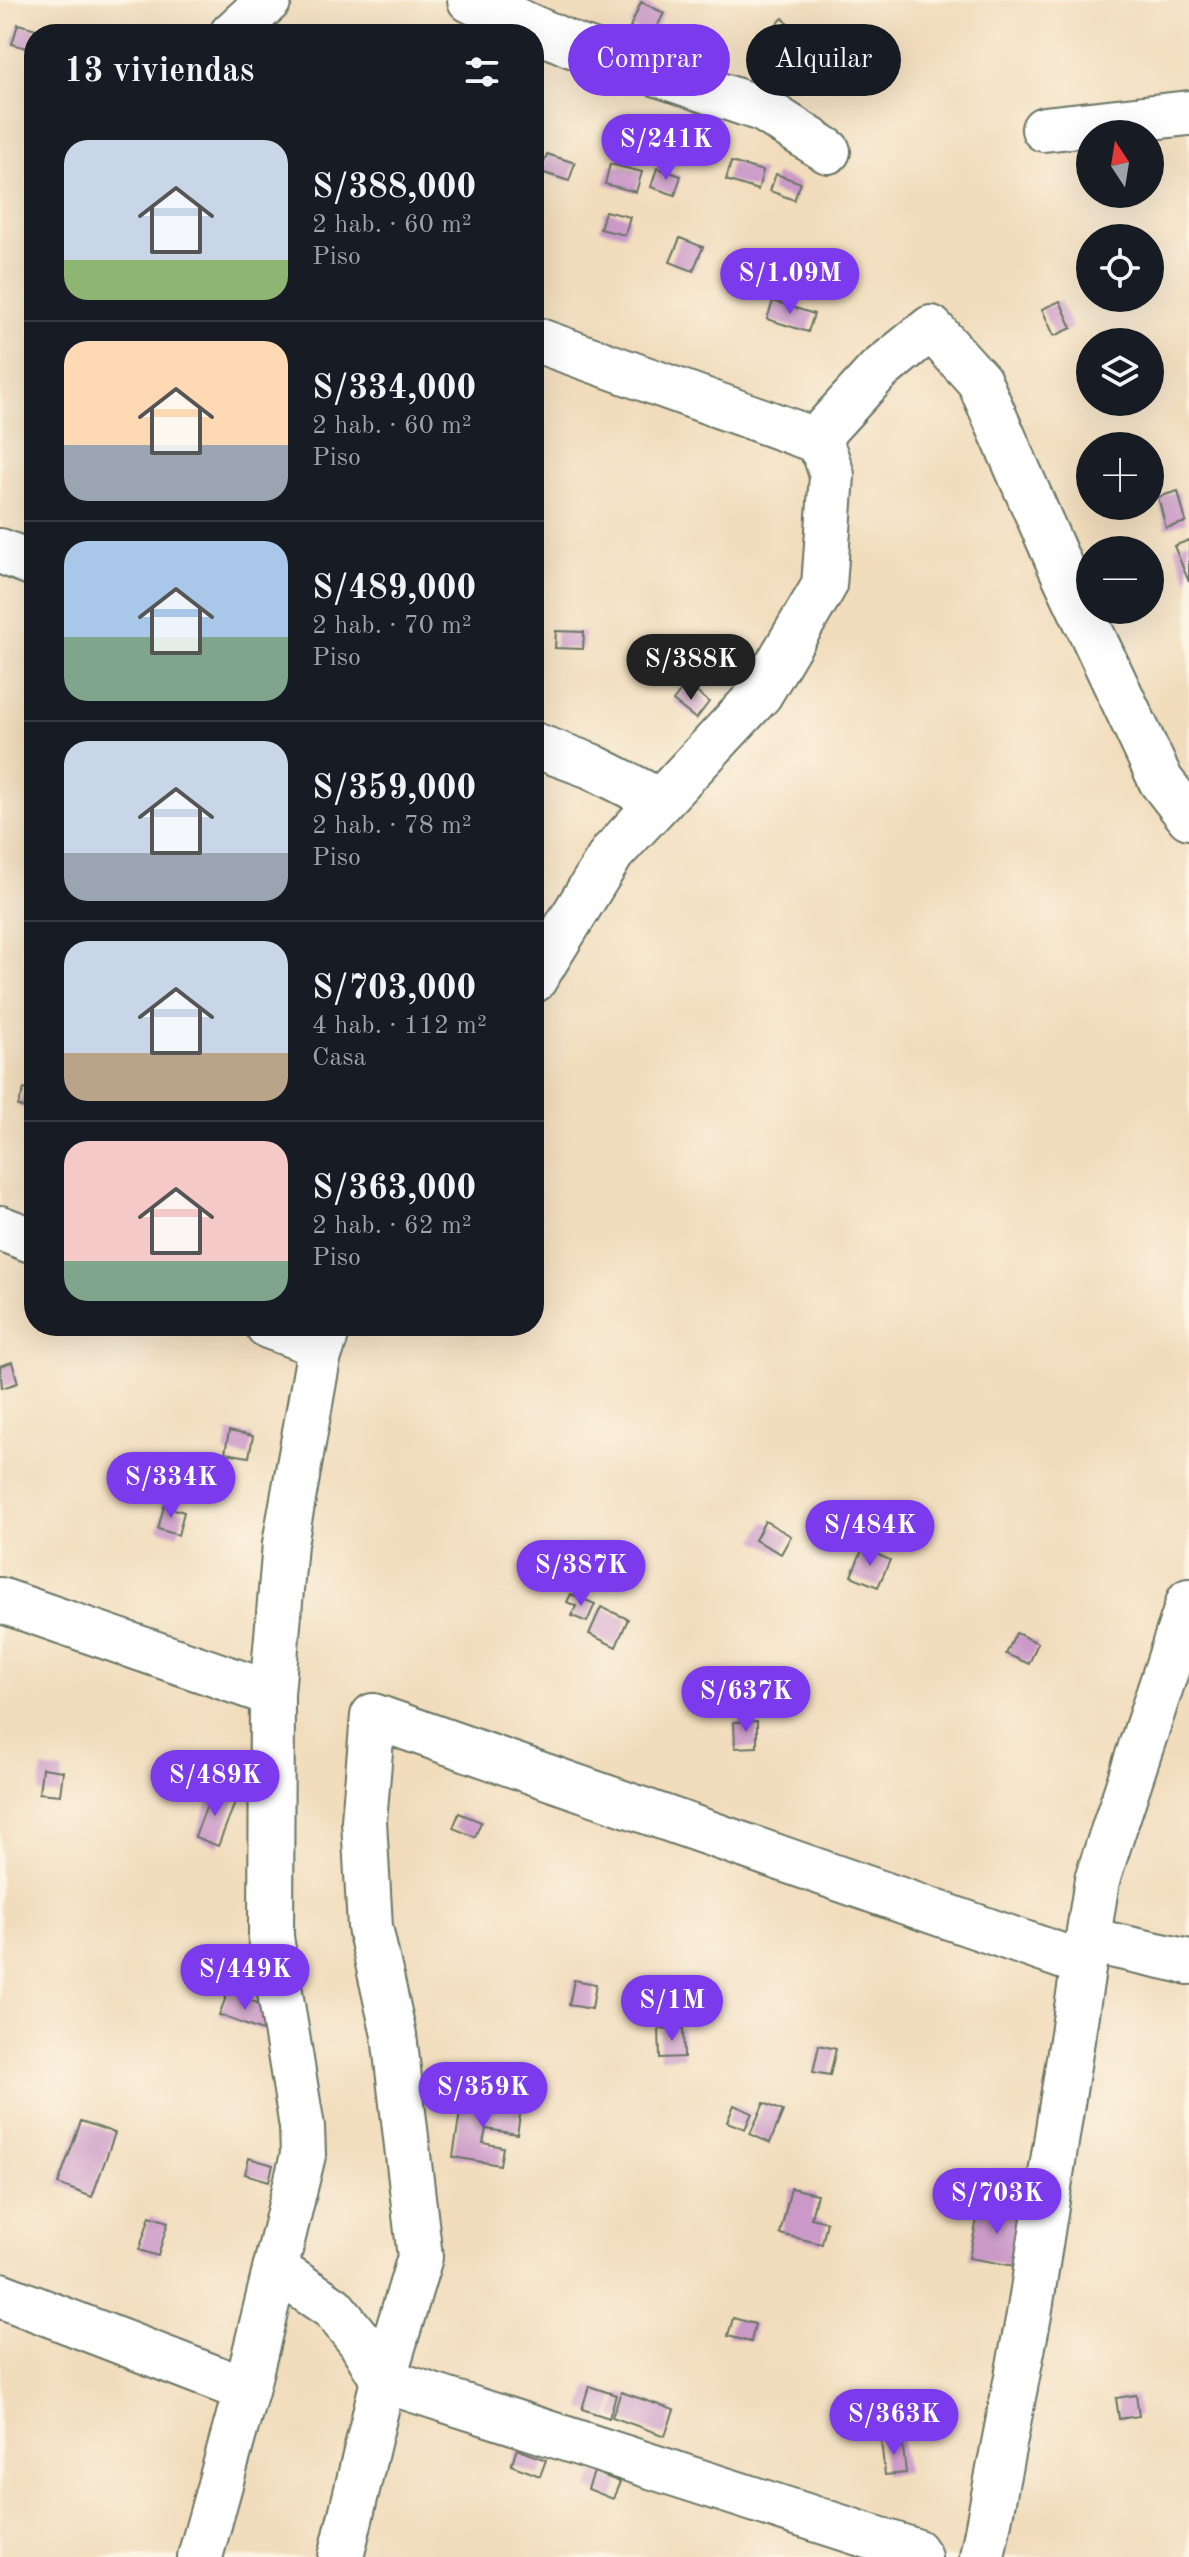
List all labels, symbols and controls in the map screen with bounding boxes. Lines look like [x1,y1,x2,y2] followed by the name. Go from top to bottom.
[568,24,730,96] chip: Comprar
[746,24,901,96] chip: Alquilar
[460,50,504,94] icon: filters
[64,55,254,89] text: 13 viviendas
[601,114,731,182] pin: S/241K
[1076,120,1164,208] north arrow
[1076,120,1164,624] map controls
[619,127,713,153] text: S/241K
[312,171,476,205] text: S/388,000
[128,172,224,268] icon: home
[312,212,472,238] text: 2 hab. · 60 m²
[1076,224,1164,312] button: locate
[312,244,361,270] text: Piso
[716,248,864,316] pin: S/1.09M
[738,261,842,287] text: S/1.09M
[1076,328,1164,416] button: layers
[312,372,476,406] text: S/334,000
[128,373,224,469] icon: home
[312,413,472,439] text: 2 hab. · 60 m²
[1076,432,1164,520] button: +
[312,445,361,471] text: Piso
[1076,536,1164,624] button: −
[312,572,476,606] text: S/489,000
[128,573,224,669] icon: home
[312,613,472,639] text: 2 hab. · 70 m²
[626,634,756,702] pin: S/388K
[312,645,361,671] text: Piso
[644,647,738,673] text: S/388K
[312,772,476,806] text: S/359,000
[128,773,224,869] icon: home
[312,813,472,839] text: 2 hab. · 78 m²
[312,845,361,871] text: Piso
[312,972,476,1006] text: S/703,000
[128,973,224,1069] icon: home
[312,1013,487,1039] text: 4 hab. · 112 m²
[312,1045,366,1071] text: Casa
[312,1172,476,1206] text: S/363,000
[128,1173,224,1269] icon: home
[312,1213,472,1239] text: 2 hab. · 62 m²
[312,1245,361,1271] text: Piso
[106,1452,236,1520] pin: S/334K
[124,1465,218,1491] text: S/334K
[805,1500,935,1568] pin: S/484K
[823,1513,917,1539] text: S/484K
[516,1540,646,1608] pin: S/387K
[534,1553,628,1579] text: S/387K
[681,1666,811,1734] pin: S/637K
[699,1679,793,1705] text: S/637K
[150,1750,280,1818] pin: S/489K
[168,1763,262,1789] text: S/489K
[180,1944,310,2012] pin: S/449K
[198,1957,292,1983] text: S/449K
[625,1975,719,2043] pin: S/1M
[639,1988,705,2014] text: S/1M
[418,2062,548,2130] pin: S/359K
[436,2075,530,2101] text: S/359K
[932,2168,1062,2236] pin: S/703K
[950,2181,1044,2207] text: S/703K
[829,2389,959,2457] pin: S/363K
[847,2402,941,2428] text: S/363K

